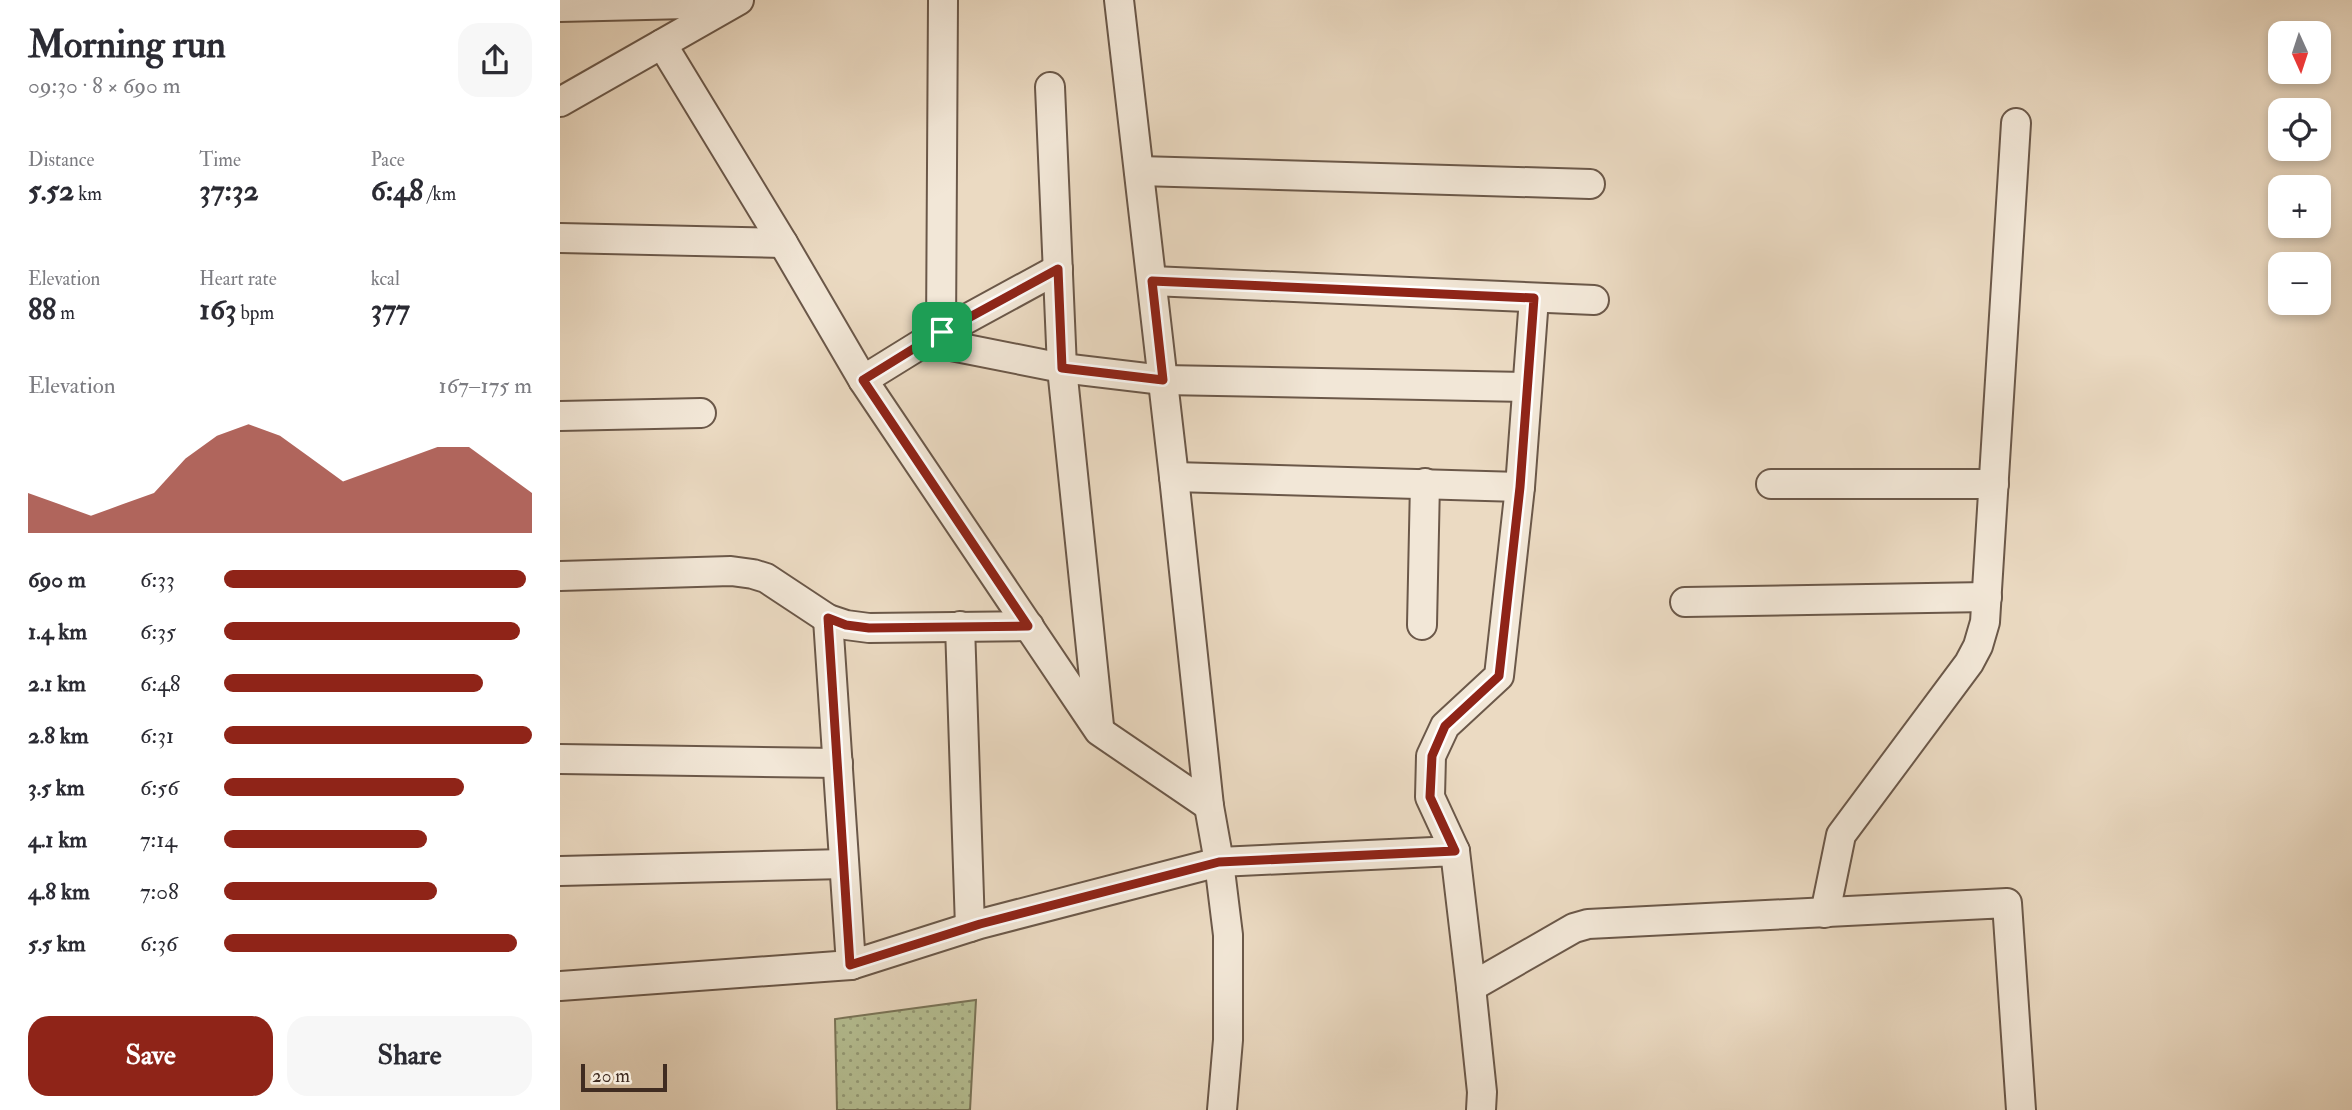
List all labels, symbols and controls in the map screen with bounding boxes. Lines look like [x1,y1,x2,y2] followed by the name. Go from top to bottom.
[28,21,226,69] text: Morning run
[2268,21,2331,84] north arrow
[2268,21,2331,315] map controls
[458,23,532,97] button: share
[28,71,181,100] text: 09:30 · 8 × 690 m
[2268,98,2331,161] button: locate
[28,148,94,172] text: Distance
[199,148,241,172] text: Time
[371,148,405,172] text: Pace
[28,172,74,209] text: 5.52
[199,172,259,209] text: 37:32
[371,172,423,209] text: 6:48
[2268,175,2331,238] button: +
[74,182,102,206] text: km
[423,182,456,206] text: /km
[2268,252,2331,315] button: −
[28,267,100,291] text: Elevation
[199,267,277,291] text: Heart rate
[371,267,400,291] text: kcal
[28,291,56,328] text: 88
[199,291,237,328] text: 163
[371,291,410,328] text: 377
[56,301,75,325] text: m
[237,301,274,325] text: bpm
[912,302,972,362] pin
[923,313,961,351] icon: arrive
[28,371,116,400] text: Elevation
[439,371,532,400] text: 167–175 m
[28,565,86,594] text: 690 m
[140,565,175,594] text: 6:33
[28,617,87,646] text: 1.4 km
[140,617,176,646] text: 6:35
[28,669,86,698] text: 2.1 km
[140,669,180,698] text: 6:48
[28,721,89,750] text: 2.8 km
[140,721,174,750] text: 6:31
[28,773,85,802] text: 3.5 km
[140,773,179,802] text: 6:56
[28,825,87,854] text: 4.1 km
[140,825,177,854] text: 7:14
[28,877,90,906] text: 4.8 km
[140,877,179,906] text: 7:08
[28,929,86,958] text: 5.5 km
[140,929,178,958] text: 6:36
[28,1016,273,1096] button: Save
[287,1016,532,1096] button: Share
[581,1061,667,1093] scale bar
[592,1064,630,1088] text: 20 m

